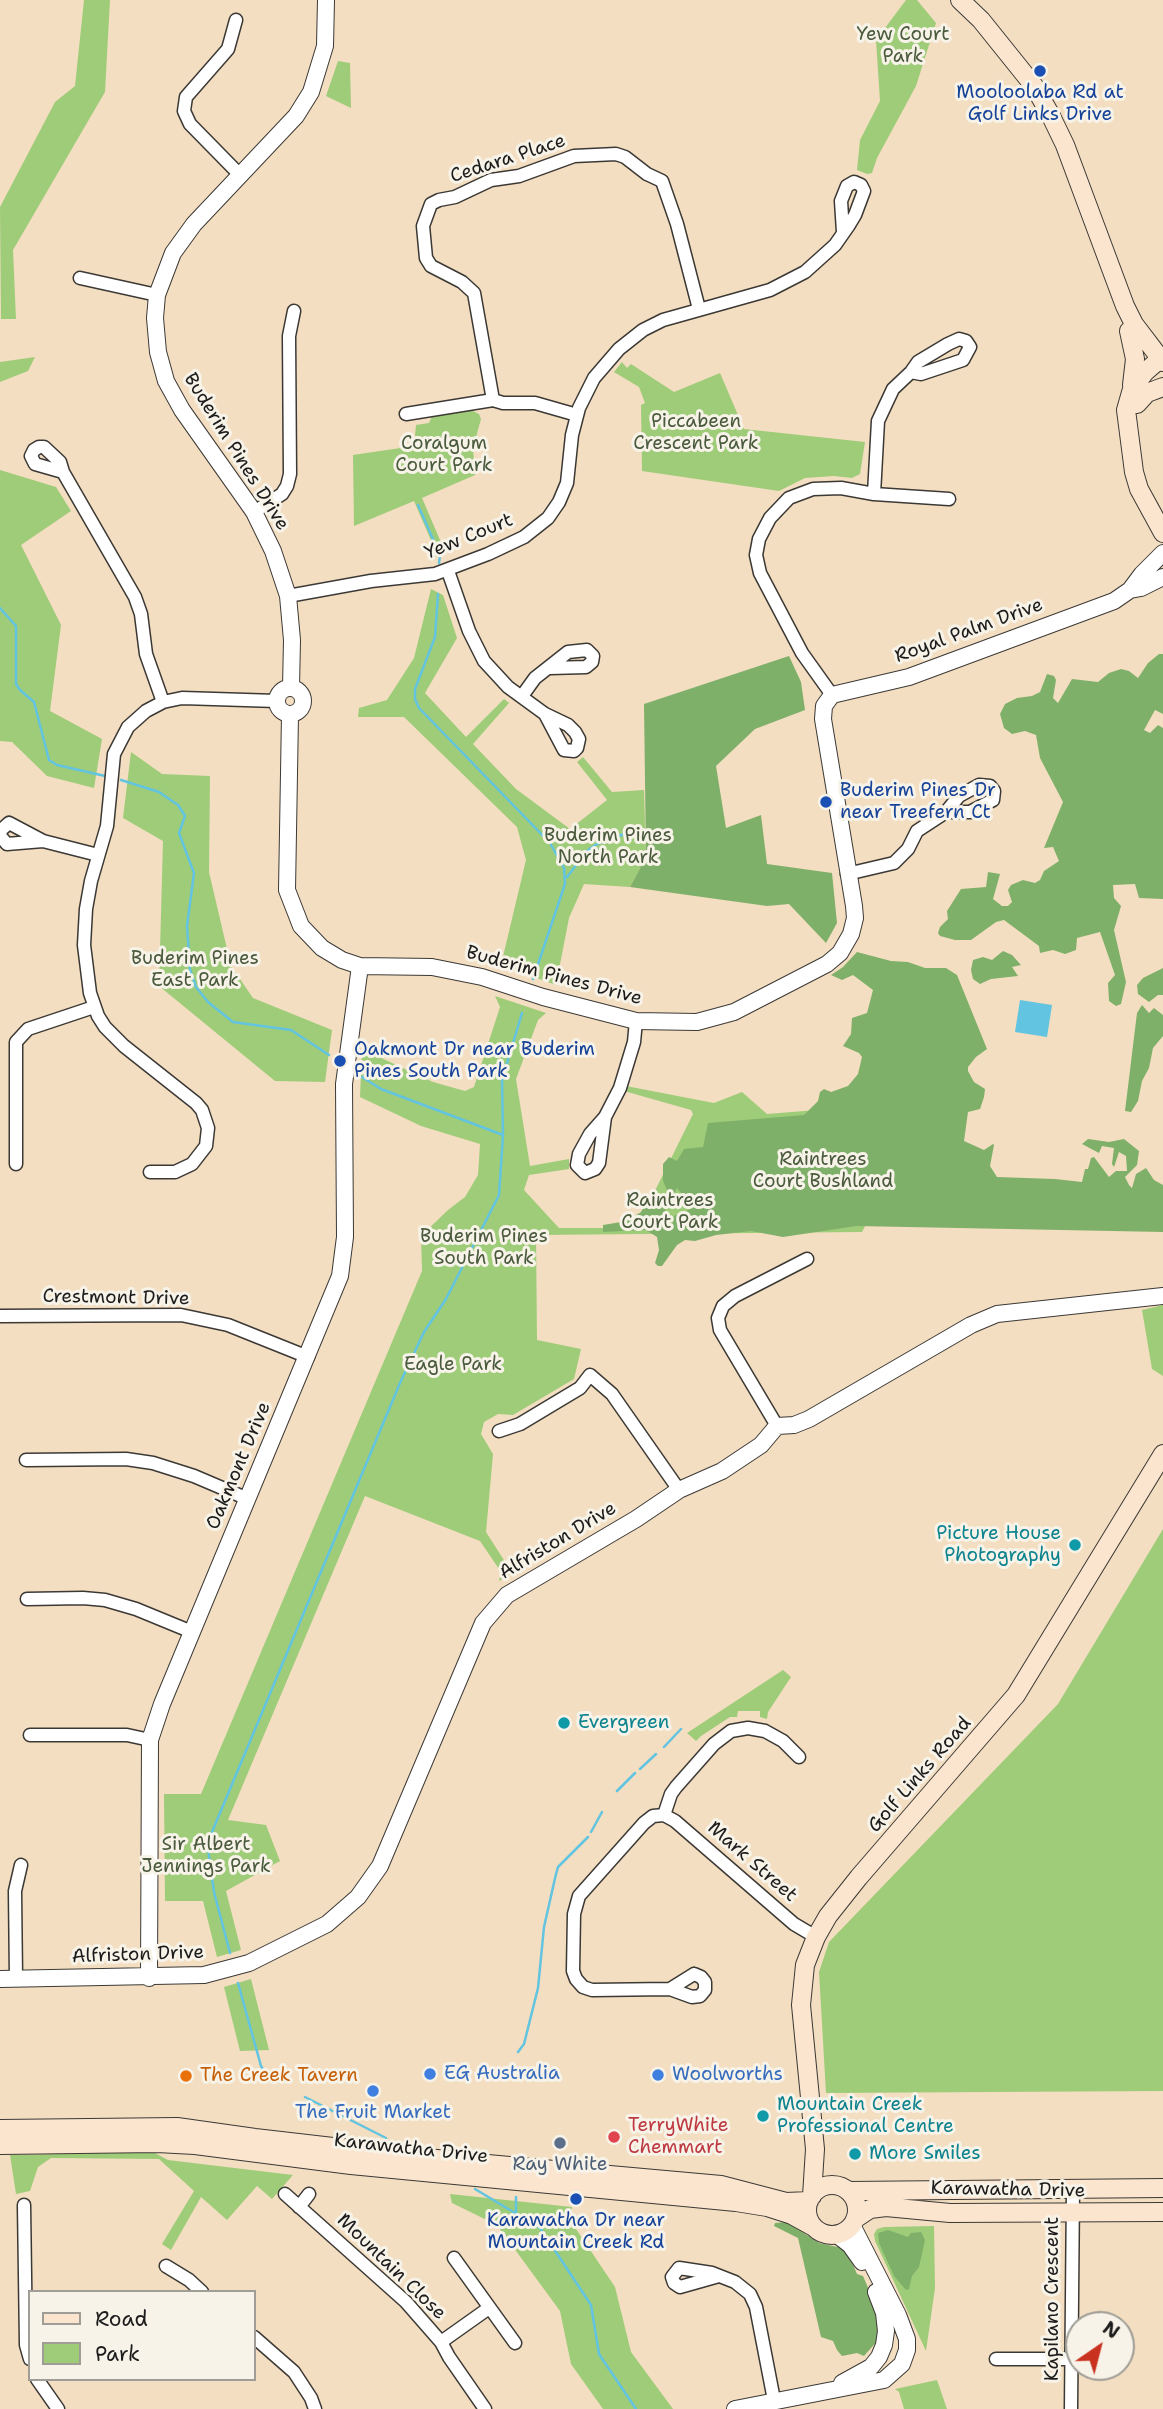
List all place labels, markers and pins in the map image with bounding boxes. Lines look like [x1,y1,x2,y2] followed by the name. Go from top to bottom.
[1032,63,1048,79] marker: Mooloolaba Rd at Golf Links Drive
[956,82,1124,126] place label: Mooloolaba Rd at Golf Links Drive
[840,780,996,824] place label: Buderim Pines Dr near Treefern Ct
[818,794,834,810] marker: Buderim Pines Dr near Treefern Ct
[354,1039,595,1083] place label: Oakmont Dr near Buderim Pines South Park
[332,1053,348,1069] marker: Oakmont Dr near Buderim Pines South Park
[936,1523,1061,1567] place label: Picture House Photography
[1067,1537,1083,1553] marker: Picture House Photography
[578,1712,669,1734] place label: Evergreen
[556,1715,572,1731] marker: Evergreen
[444,2063,560,2085] place label: EG Australia
[672,2064,783,2086] place label: Woolworths
[200,2065,358,2087] place label: The Creek Tavern
[422,2066,438,2082] marker: EG Australia
[650,2067,666,2083] marker: Woolworths
[178,2068,194,2084] marker: The Creek Tavern
[365,2083,381,2099] marker: The Fruit Market
[777,2094,954,2138] place label: Mountain Creek Professional Centre
[295,2102,451,2124] place label: The Fruit Market
[755,2108,771,2124] marker: Mountain Creek Professional Centre
[628,2115,729,2159] place label: TerryWhite Chemmart
[606,2129,622,2145] marker: TerryWhite Chemmart
[552,2135,568,2151] marker: Ray White
[869,2143,981,2165] place label: More Smiles
[847,2146,863,2162] marker: More Smiles
[513,2154,607,2176] place label: Ray White
[568,2191,584,2207] marker: Karawatha Dr near Mountain Creek Rd
[487,2210,665,2254] place label: Karawatha Dr near Mountain Creek Rd

